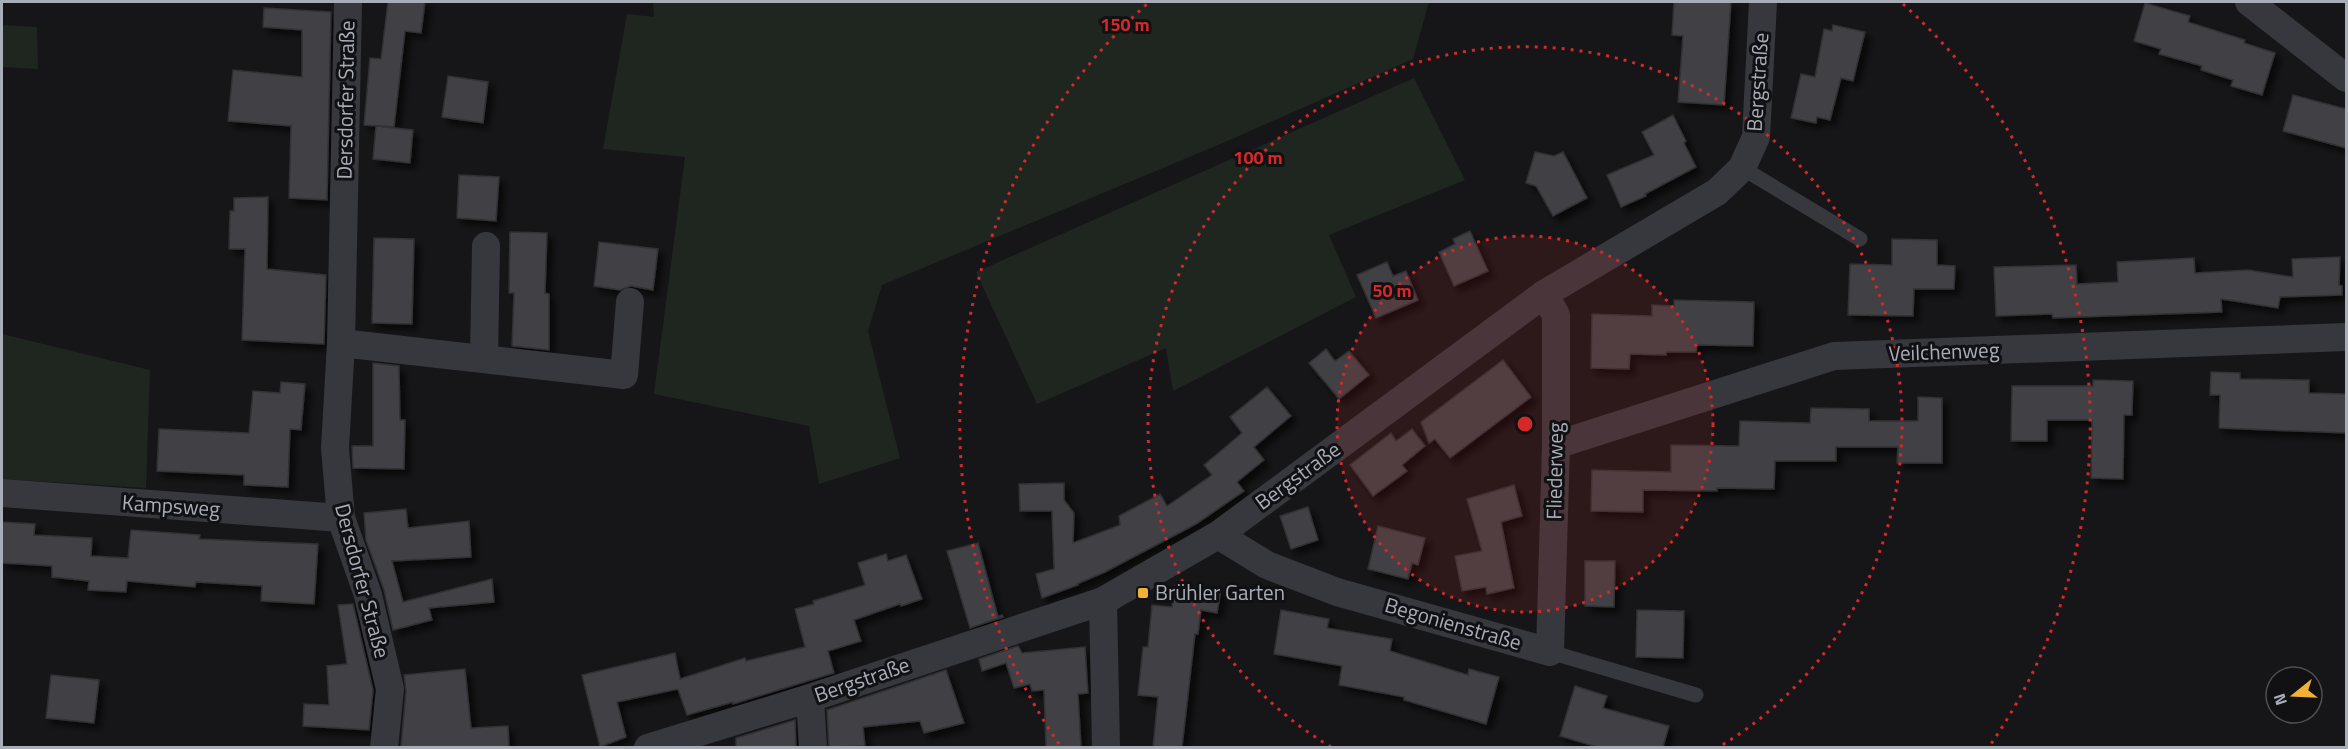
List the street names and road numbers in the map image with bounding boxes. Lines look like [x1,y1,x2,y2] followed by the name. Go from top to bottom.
[328,20,362,180] street label: Dersdorfer Straße
[1738,31,1776,132] street label: Bergstraße
[1888,333,2000,369] street label: Veilchenweg
[1537,422,1571,520] street label: Fliederweg
[1248,433,1347,517] street label: Bergstraße
[121,486,221,524] street label: Kampsweg
[327,500,399,662] street label: Dersdorfer Straße
[1381,588,1525,658] street label: Begonienstraße
[810,648,914,710] street label: Bergstraße

